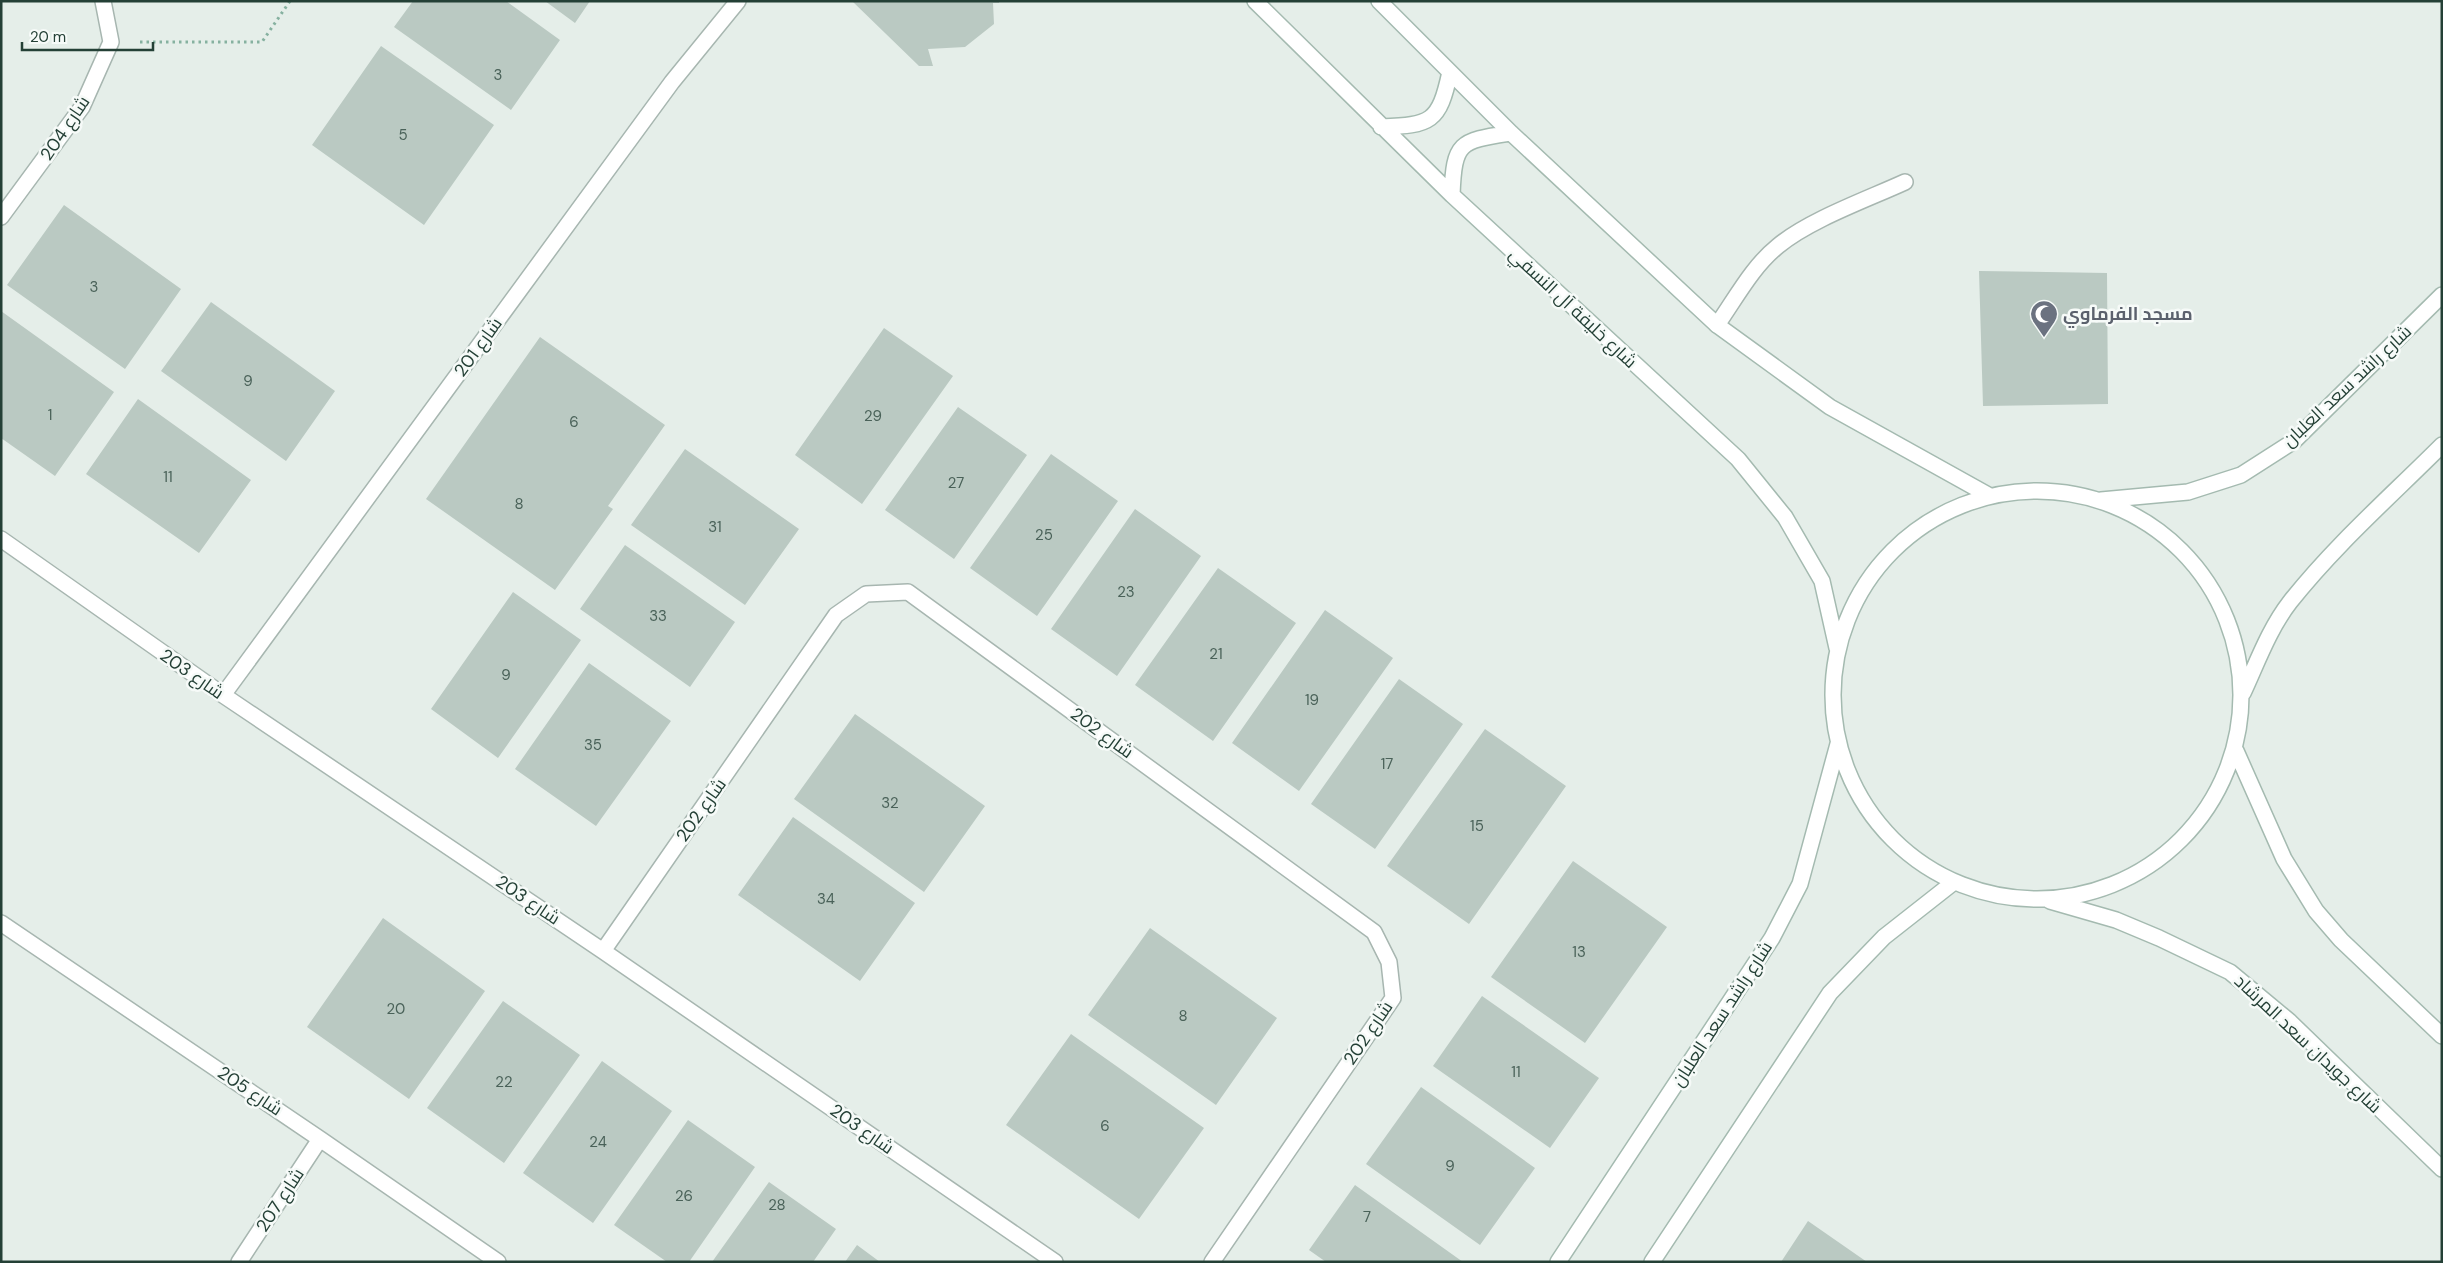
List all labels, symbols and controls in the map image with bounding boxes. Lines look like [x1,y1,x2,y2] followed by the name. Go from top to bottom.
[22,20,154,52] scale bar
[30,27,66,47] text: 20 m
[494,65,502,85] house number: 3
[35,91,95,165] street label: شارع 204
[398,125,408,145] house number: 5
[1502,242,1642,375] street label: شارع خليفة آل النسفي
[90,277,98,297] house number: 3
[2029,299,2059,338] mosque icon: مسجد الفرماوي
[2063,302,2193,328] place label: مسجد الفرماوي
[448,313,508,381] street label: شارع 201
[2277,320,2417,452] street label: شارع راشد سعد العلبان
[243,371,253,391] house number: 9
[48,405,52,425] house number: 1
[864,406,882,426] house number: 29
[569,412,579,432] house number: 6
[163,467,173,487] house number: 11
[948,473,964,493] house number: 27
[514,494,524,514] house number: 8
[708,517,722,537] house number: 31
[1035,525,1053,545] house number: 25
[1117,582,1135,602] house number: 23
[649,606,667,626] house number: 33
[155,643,229,705] street label: شارع 203
[1209,644,1223,664] house number: 21
[501,665,511,685] house number: 9
[1305,690,1319,710] house number: 19
[1066,702,1138,764] street label: شارع 202
[584,735,602,755] house number: 35
[1381,754,1393,774] house number: 17
[670,773,732,847] street label: شارع 202
[881,793,899,813] house number: 32
[1470,816,1484,836] house number: 15
[491,870,565,930] street label: شارع 203
[817,889,835,909] house number: 34
[1666,937,1778,1091] street label: شارع راشد سعد العلبان
[1572,942,1586,962] house number: 13
[2229,969,2387,1119] street label: شارع جويدان سعد المرشاد
[1338,996,1398,1070] street label: شارع 202
[387,999,405,1019] house number: 20
[1178,1006,1188,1026] house number: 8
[213,1061,287,1121] street label: شارع 205
[1511,1062,1521,1082] house number: 11
[495,1072,513,1092] house number: 22
[825,1098,899,1160] street label: شارع 203
[1100,1116,1110,1136] house number: 6
[589,1132,607,1152] house number: 24
[1445,1156,1455,1176] house number: 9
[250,1163,310,1237] street label: شارع 207
[675,1186,693,1206] house number: 26
[768,1195,786,1215] house number: 28
[1363,1207,1371,1227] house number: 7

